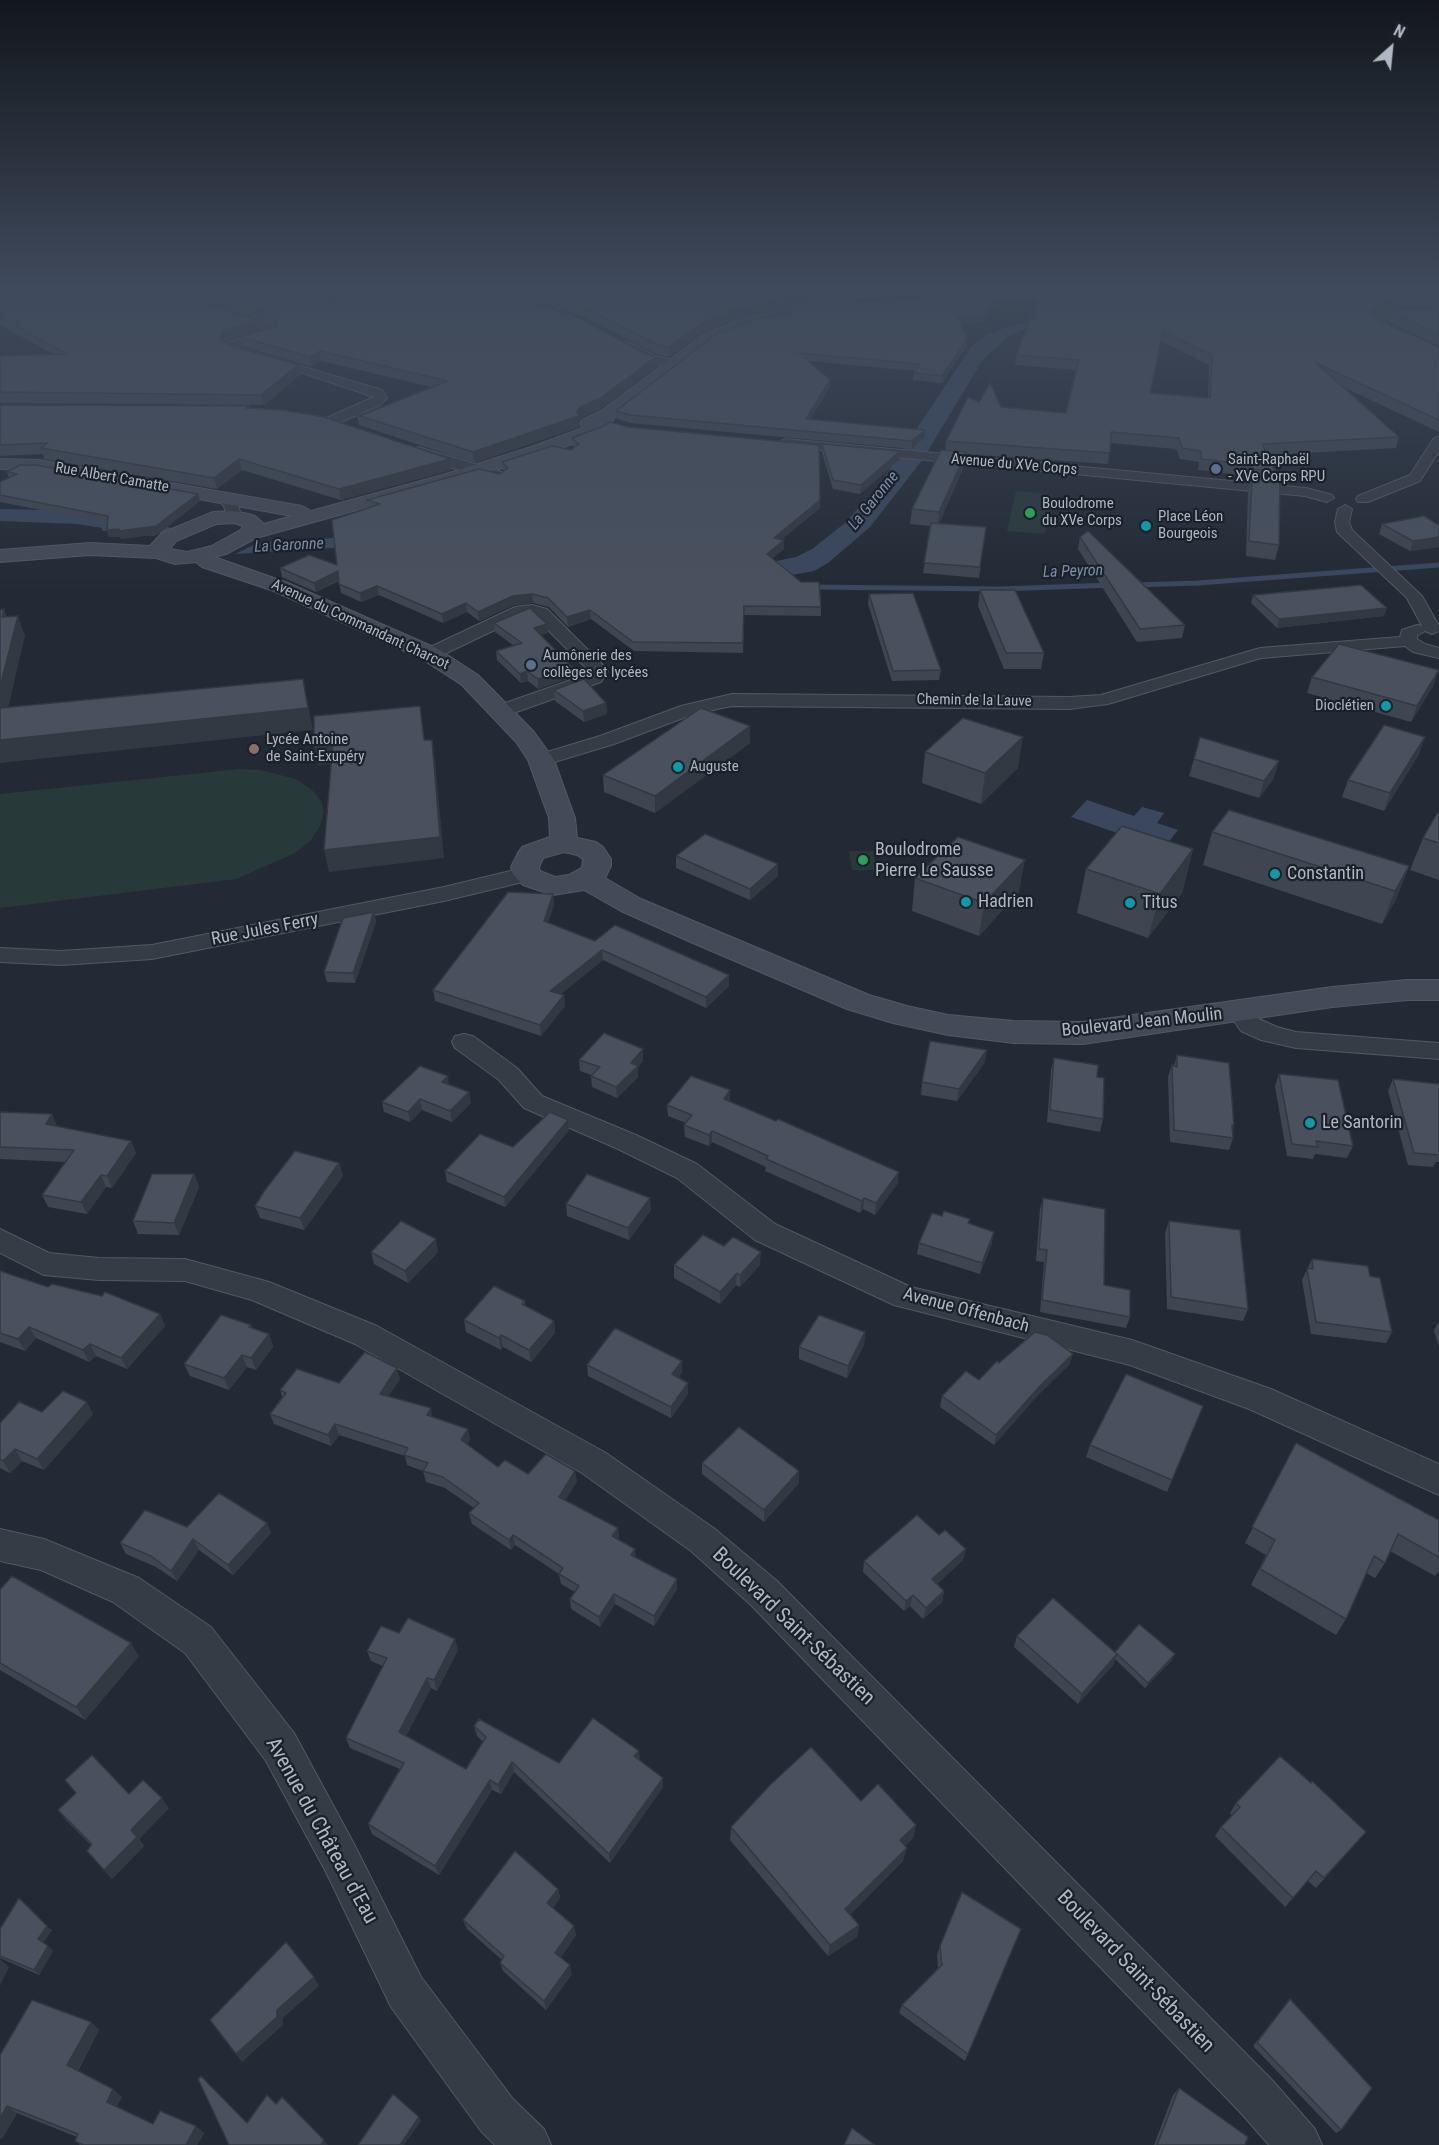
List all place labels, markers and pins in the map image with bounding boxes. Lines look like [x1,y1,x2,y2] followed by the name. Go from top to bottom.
[1228,451,1325,486] place label: Saint-Raphaël - XVe Corps RPU
[1209,462,1223,476] marker: Saint-Raphaël - XVe Corps RPU
[1042,495,1122,530] place label: Boulodrome du XVe Corps
[1023,506,1037,520] marker: Boulodrome du XVe Corps
[1158,508,1223,543] place label: Place Léon Bourgeois
[1139,519,1153,533] marker: Place Léon Bourgeois
[543,647,648,682] place label: Aumônerie des collèges et lycées
[524,658,538,672] marker: Aumônerie des collèges et lycées
[1315,697,1374,715] place label: Dioclétien
[1379,699,1393,713] marker: Dioclétien
[266,731,364,766] place label: Lycée Antoine de Saint-Exupéry
[247,742,261,756] marker: Lycée Antoine de Saint-Exupéry
[690,758,739,776] place label: Auguste
[671,760,685,774] marker: Auguste
[875,839,994,882] place label: Boulodrome Pierre Le Sausse
[856,853,870,867] marker: Boulodrome Pierre Le Sausse
[1287,863,1364,885] place label: Constantin
[1268,867,1282,881] marker: Constantin
[978,891,1033,913] place label: Hadrien
[1142,892,1178,914] place label: Titus
[959,895,973,909] marker: Hadrien
[1123,896,1137,910] marker: Titus
[1322,1112,1402,1134] place label: Le Santorin
[1303,1116,1317,1130] marker: Le Santorin

